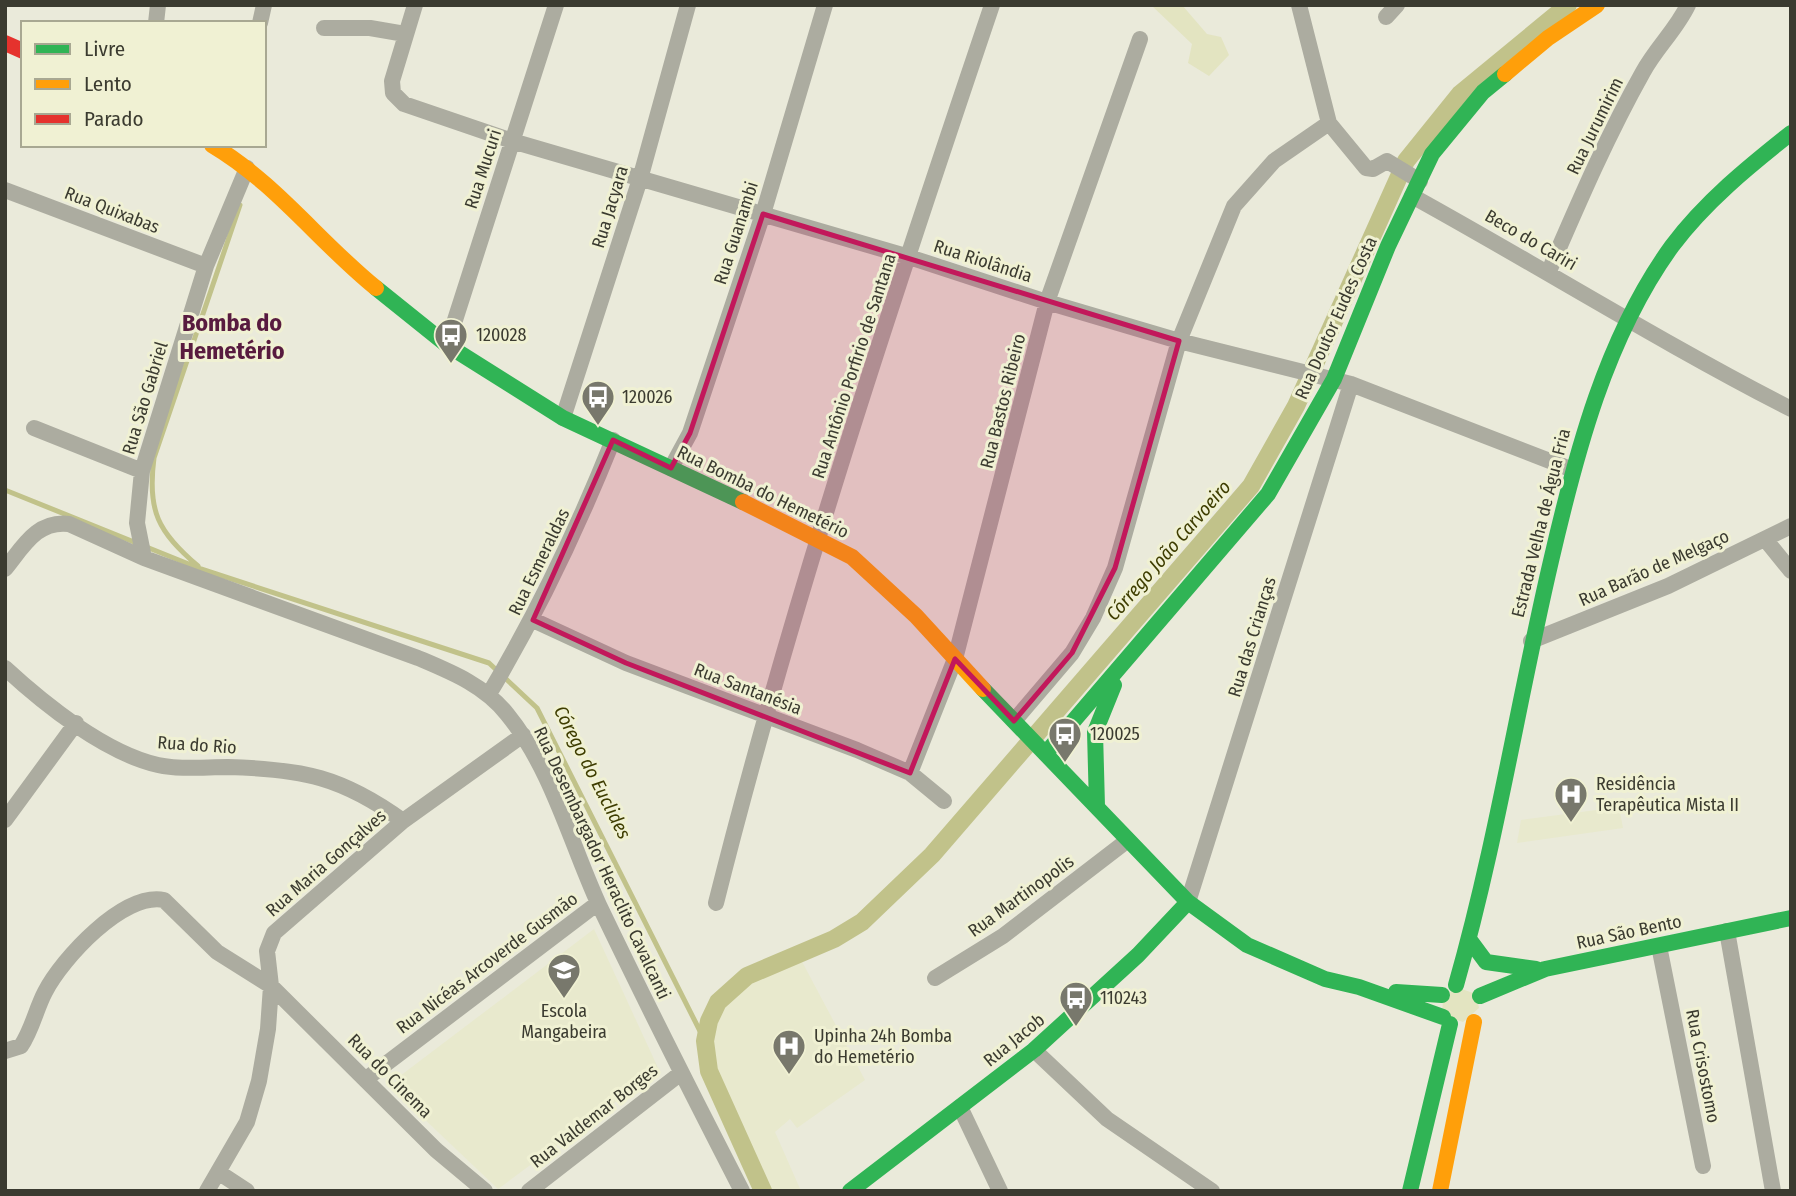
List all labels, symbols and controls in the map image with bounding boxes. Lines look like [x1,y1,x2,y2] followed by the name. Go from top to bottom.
[21,21,266,147] legend
[84,36,125,62] text: Livre
[84,71,132,97] text: Lento
[1562,74,1628,178] street label: Rua Jurumirim
[84,106,143,132] text: Parado
[460,126,506,212] street label: Rua Mucuri
[587,163,633,251] street label: Rua Jacyara
[709,179,763,287] street label: Rua Guanambi
[61,182,163,238] street label: Rua Quixabas
[1481,205,1581,275] street label: Beco do Cariri
[1290,233,1382,403] street label: Rua Doutor Eudes Costa
[931,235,1035,287] street label: Rua Riolândia
[807,250,901,481] street label: Rua Antônio Porfirio de Santana
[179,309,285,365] district label: Bomba do Hemetério
[432,316,470,365] bus stop icon: 120028
[476,324,526,346] place label: 120028
[976,331,1030,471] street label: Rua Bastos Ribeiro
[117,339,173,457] street label: Rua São Gabriel
[579,378,617,427] bus stop icon: 120026
[622,386,672,408] place label: 120026
[1506,426,1575,620] street label: Estrada Velha de Água Fria
[673,441,853,543] street label: Rua Bomba do Hemetério
[1101,476,1236,625] water label: Córrego João Carvoeiro
[504,505,574,619] street label: Rua Esmeraldas
[1575,525,1733,611] street label: Rua Barão de Melgaço
[1223,574,1281,700] street label: Rua das Crianças
[691,658,805,720] street label: Rua Santanésia
[549,702,636,843] water label: Córego do Euclides
[1046,715,1084,764] bus stop icon: 120025
[529,723,675,1003] street label: Rua Desembargador Heraclito Cavalcanti
[1090,723,1140,745] place label: 120025
[157,731,237,759] street label: Rua do Rio
[1596,773,1739,816] place label: Residência Terapêutica Mista II
[1552,775,1590,824] hospital icon: Residência Terapêutica Mista II
[261,805,391,921] street label: Rua Maria Gonçalves
[964,850,1079,942] street label: Rua Martinopolis
[392,888,582,1038] street label: Rua Nicéas Arcoverde Gusmão
[1574,910,1684,954] street label: Rua São Bento
[545,951,583,1000] school or university icon: Escola Mangabeira
[1057,979,1095,1028] bus stop icon: 110243
[1100,987,1147,1009] place label: 110243
[521,1000,607,1043] place label: Escola Mangabeira
[1681,1007,1725,1125] street label: Rua Crisostomo
[979,1009,1049,1071] street label: Rua Jacob
[814,1025,952,1068] place label: Upinha 24h Bomba do Hemetério
[770,1027,808,1076] hospital icon: Upinha 24h Bomba do Hemetério
[343,1029,437,1123] street label: Rua do Cinema
[526,1059,662,1173] street label: Rua Valdemar Borges

